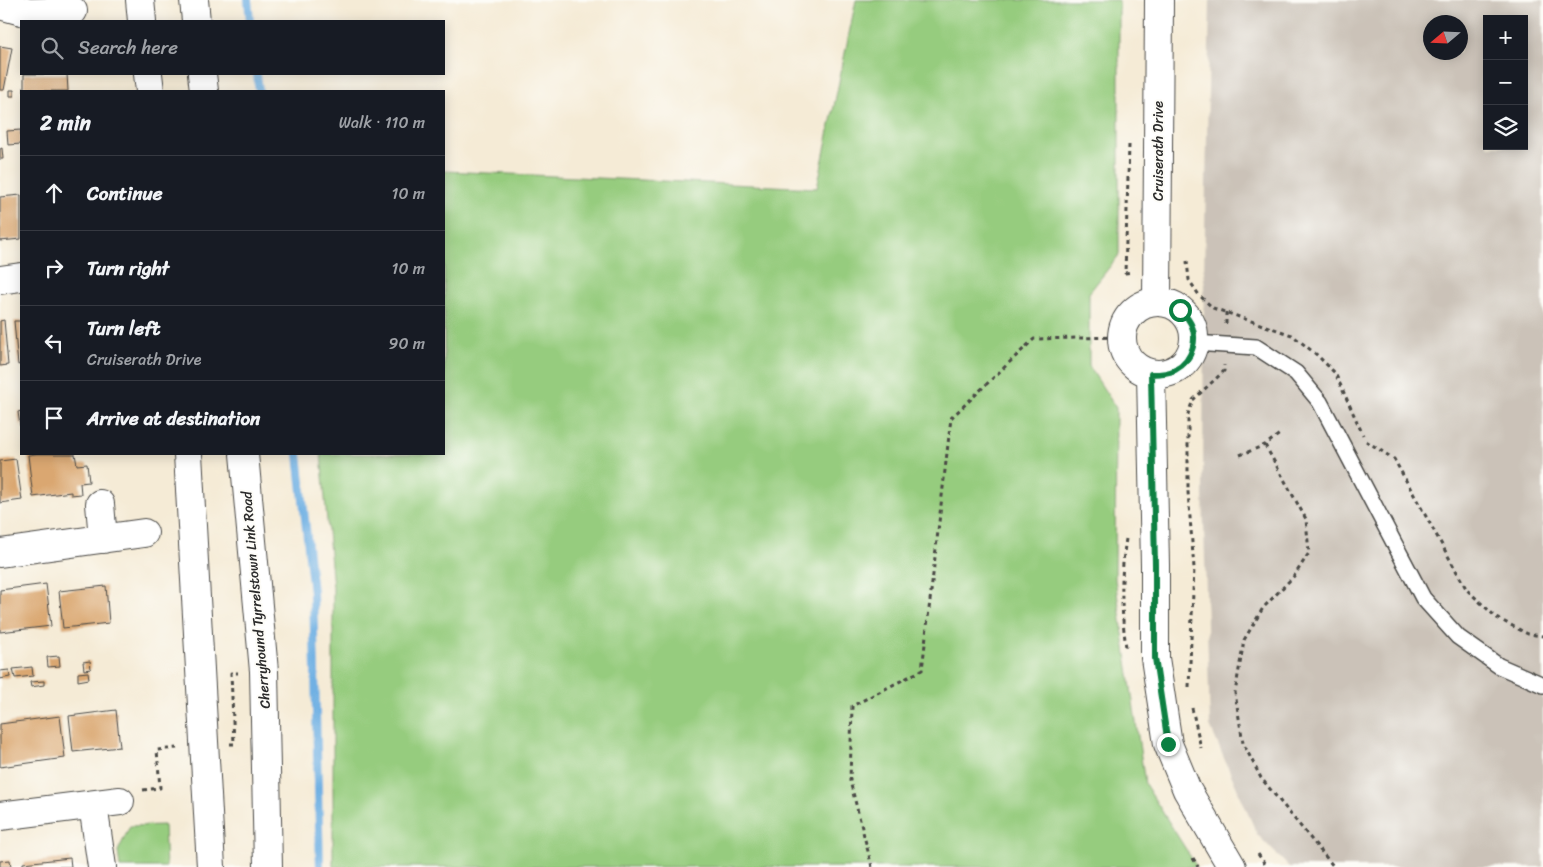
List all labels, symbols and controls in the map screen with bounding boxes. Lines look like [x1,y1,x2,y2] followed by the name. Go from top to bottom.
[1423,15,1468,60] north arrow
[1483,15,1528,150] map controls
[1483,15,1528,60] button: +
[20,20,445,75] search box
[78,31,178,64] text: Search here
[38,34,66,62] icon: search
[1483,60,1528,105] button: −
[1146,101,1171,201] street label: Cruiserath Drive
[40,104,91,142] text: 2 min
[1483,105,1528,150] button: layers
[339,108,425,137] text: Walk · 110 m
[87,177,163,210] text: Continue
[40,179,68,207] icon: ahead
[392,179,425,208] text: 10 m
[87,252,169,285] text: Turn right
[40,254,68,282] icon: right
[392,254,425,283] text: 10 m
[1169,299,1192,322] route start
[87,312,160,345] text: Turn left
[40,329,68,357] icon: left
[389,329,425,358] text: 90 m
[87,345,201,374] text: Cruiserath Drive
[87,402,260,435] text: Arrive at destination
[40,404,68,432] icon: arrive
[234,489,278,710] street label: Cherryhound Tyrrelstown Link Road
[1157,733,1180,756] route end

